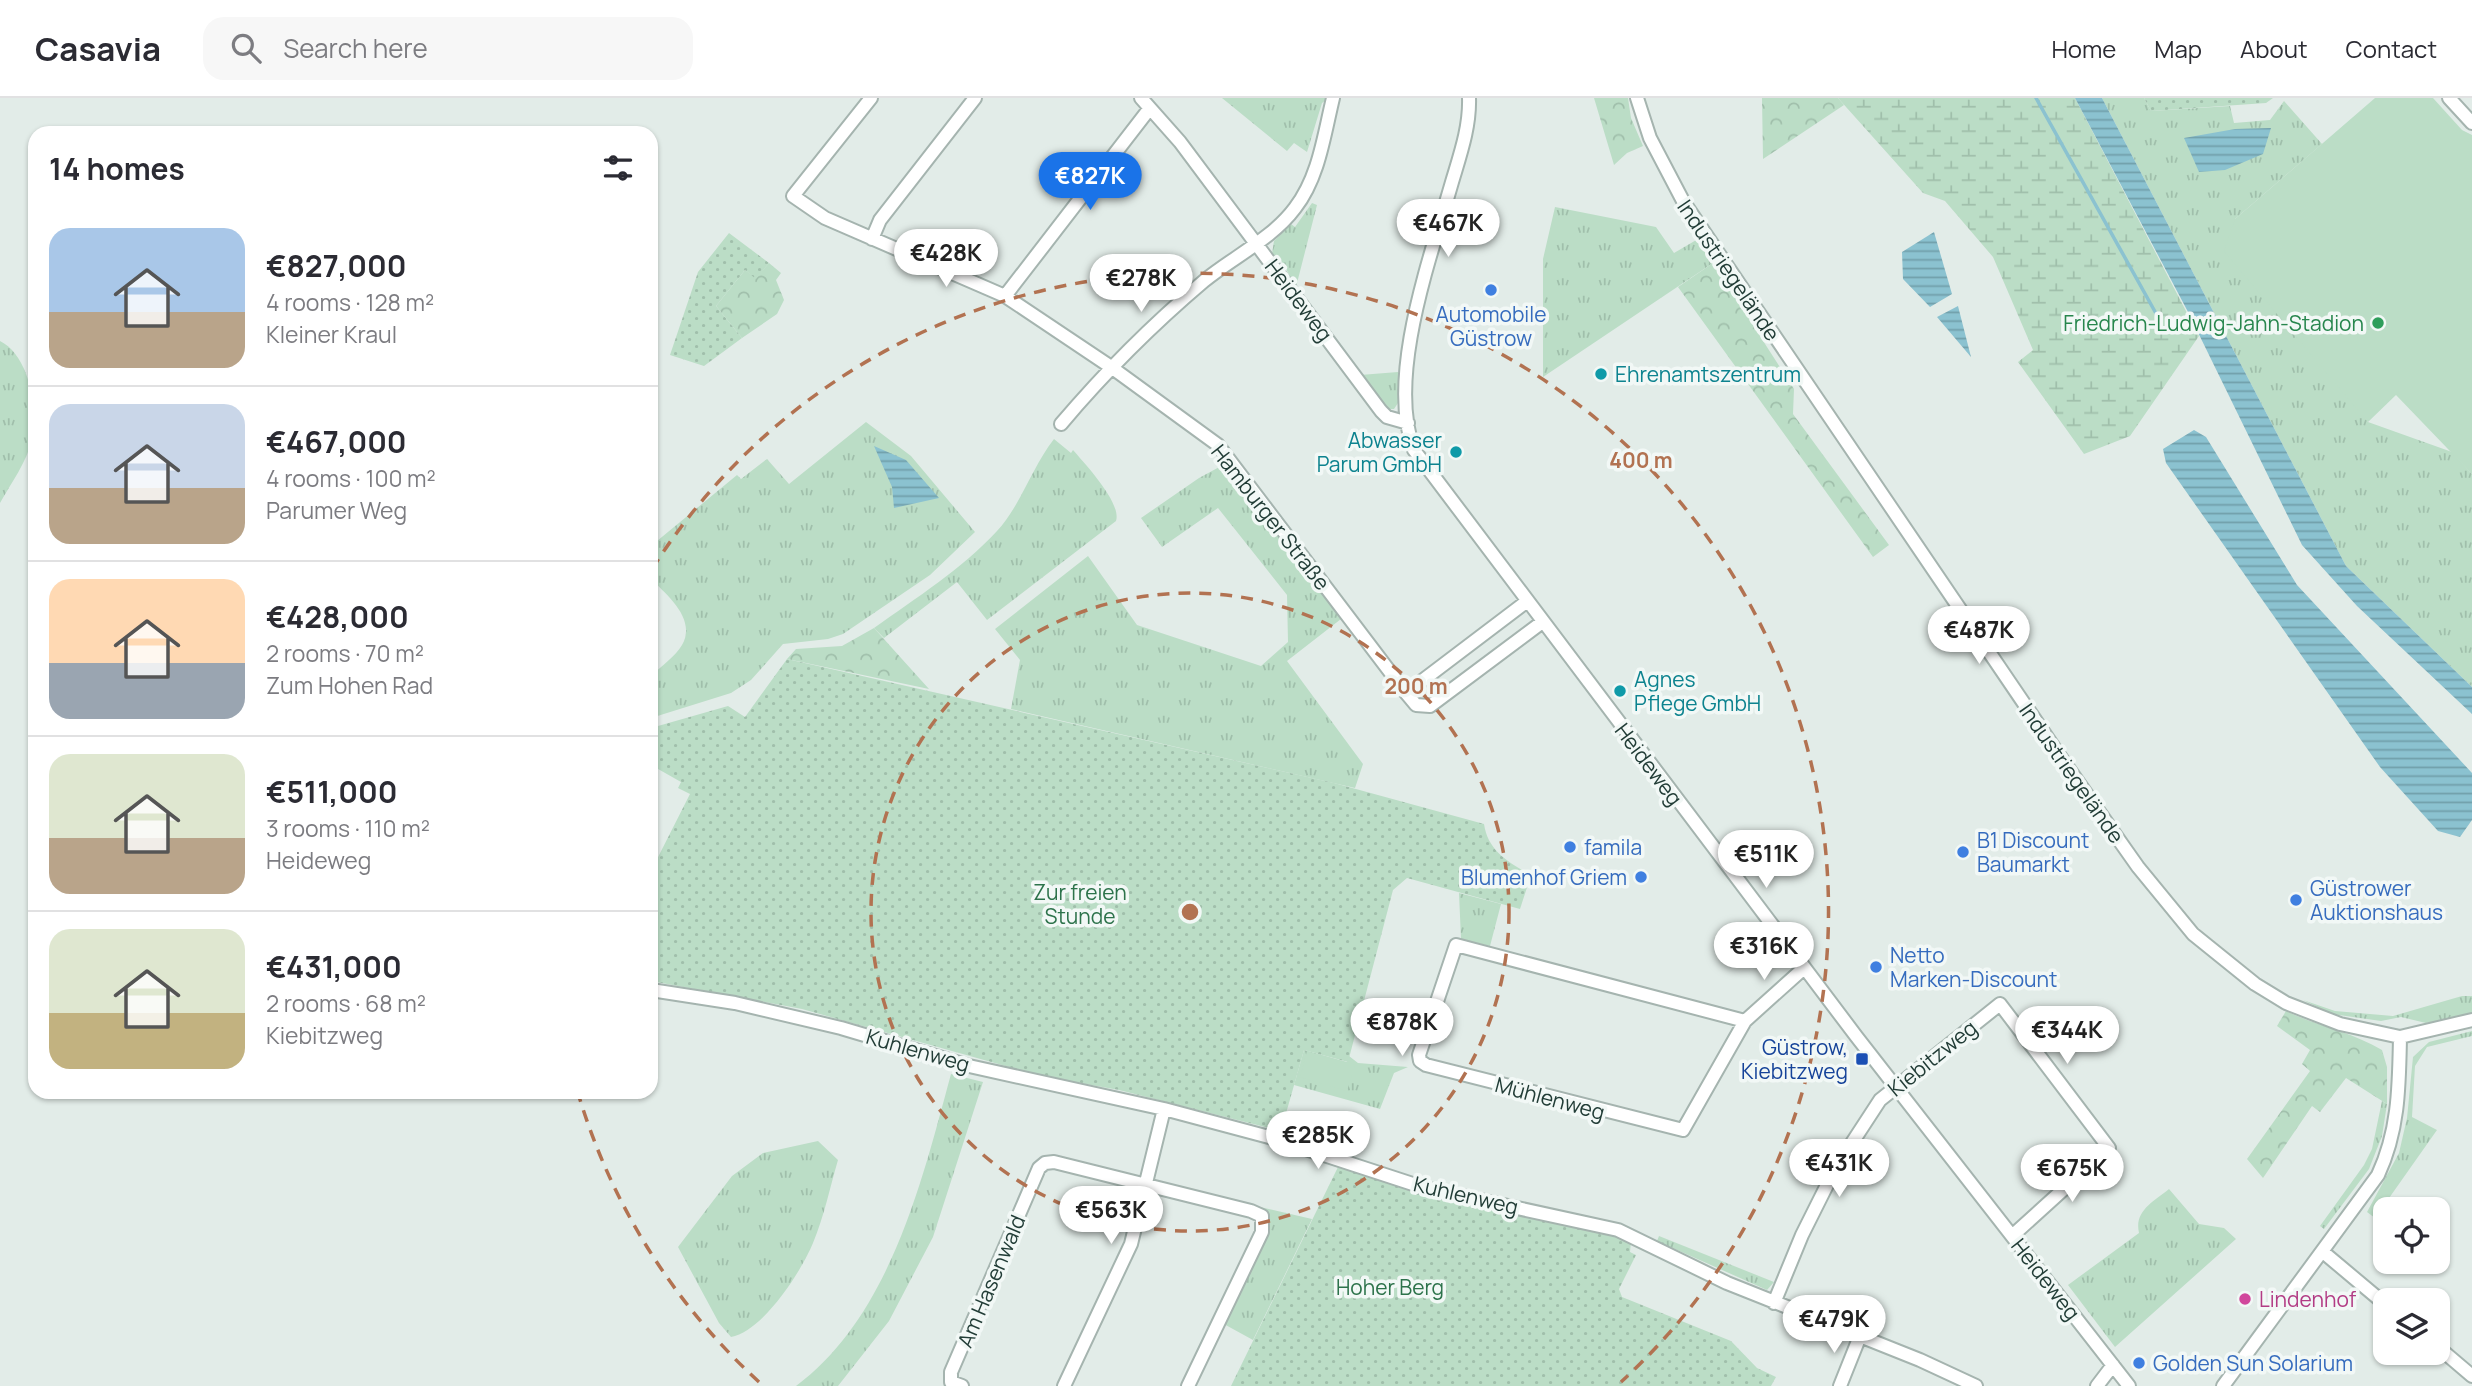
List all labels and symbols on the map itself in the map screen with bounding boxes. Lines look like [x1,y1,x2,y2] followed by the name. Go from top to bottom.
[1041,152,1139,212] pin: €827K
[1671,194,1787,346] street label: Industriegelände
[1399,200,1497,259] pin: €467K
[897,230,995,289] pin: €428K
[1259,253,1339,347] street label: Heideweg
[1092,254,1190,314] pin: €278K
[1483,282,1499,298] marker: Automobile Güstrow
[1436,300,1546,352] place label: Automobile Güstrow
[2063,309,2364,337] place label: Friedrich-Ludwig-Jahn-Stadion
[2370,315,2386,331] marker: Friedrich-Ludwig-Jahn-Stadion
[1615,360,1801,388] place label: Ehrenamtszentrum
[1593,366,1609,382] marker: Ehrenamtszentrum
[1317,426,1442,478] place label: Abwasser Parum GmbH
[1205,438,1337,596] street label: Hamburger Straße
[1448,444,1464,460] marker: Abwasser Parum GmbH
[1609,446,1673,474] text: 400 m
[1930,606,2028,666] pin: €487K
[1634,665,1761,717] place label: Agnes Pflege GmbH
[1384,672,1448,700] text: 200 m
[1612,683,1628,699] marker: Agnes Pflege GmbH
[2013,697,2131,849] street label: Industriegelände
[1609,717,1689,811] street label: Heideweg
[1977,826,2089,878] place label: B1 Discount Baumarkt
[1717,830,1815,890] pin: €511K
[1584,833,1642,861] place label: famila
[1562,839,1578,855] marker: famila
[1955,844,1971,860] marker: B1 Discount Baumarkt
[1461,863,1627,891] place label: Blumenhof Griem
[1633,869,1649,885] marker: Blumenhof Griem
[2310,874,2443,926] place label: Güstrower Auktionshaus
[1033,878,1127,930] park label: Zur freien Stunde
[2288,892,2304,908] marker: Güstrower Auktionshaus
[1178,900,1202,924] centre of rings
[1715,922,1813,982] pin: €316K
[1890,941,2057,993] place label: Netto Marken-Discount
[1868,959,1884,975] marker: Netto Marken-Discount
[1353,998,1451,1058] pin: €878K
[2018,1006,2116,1066] pin: €344K
[1882,1013,1982,1103] street label: Kiebitzweg
[863,1022,973,1078] street label: Kuhlenweg
[1741,1033,1848,1085] place label: Güstrow, Kiebitzweg
[1854,1051,1870,1067] marker: Güstrow, Kiebitzweg
[1492,1070,1608,1126] street label: Mühlenweg
[1269,1112,1367,1171] pin: €285K
[1790,1140,1888,1199] pin: €431K
[2023,1144,2121,1204] pin: €675K
[1411,1169,1521,1221] street label: Kuhlenweg
[1062,1186,1160,1246] pin: €563K
[951,1210,1031,1352] street label: Am Hasenwald
[2005,1232,2087,1326] street label: Heideweg
[1336,1273,1444,1301] park label: Hoher Berg
[2259,1285,2357,1313] place label: Lindenhof
[2237,1291,2253,1307] marker: Lindenhof
[1785,1296,1883,1355] pin: €479K
[2153,1349,2353,1377] place label: Golden Sun Solarium
[2131,1355,2147,1371] marker: Golden Sun Solarium

